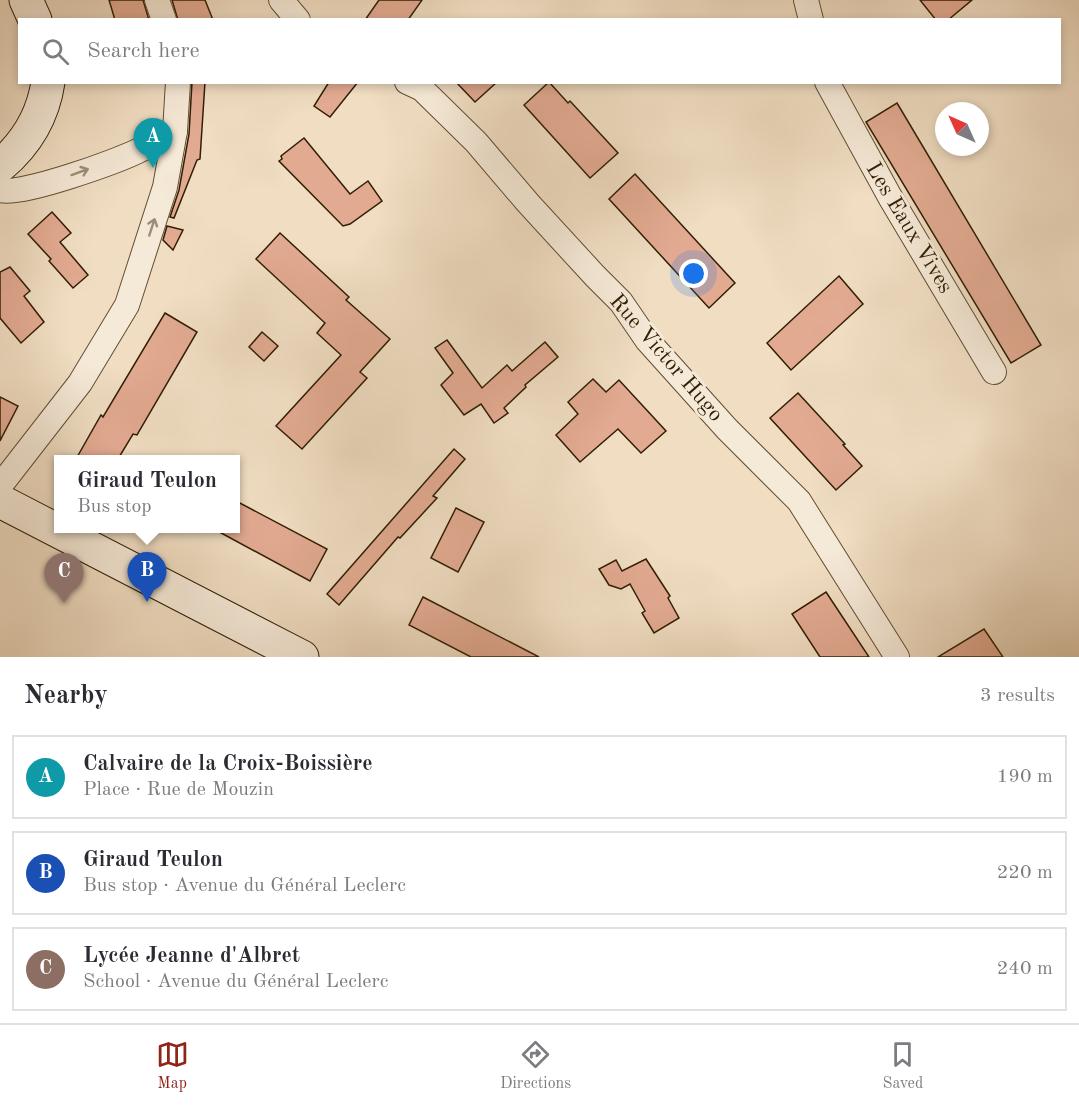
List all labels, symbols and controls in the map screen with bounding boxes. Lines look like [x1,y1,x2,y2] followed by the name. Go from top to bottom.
[18,18,1061,84] search box
[39,35,72,68] icon: search
[87,40,200,62] text: Search here
[935,102,989,156] north arrow
[134,118,172,168] pin: A
[861,159,957,297] street label: Les Eaux Vives
[70,165,89,176] one-way arrow
[147,218,158,237] one-way arrow
[679,259,708,288] your location
[605,290,727,426] street label: Rue Victor Hugo
[54,455,240,533] popup
[77,470,217,492] text: Giraud Teulon
[77,497,152,517] text: Bus stop
[128,552,166,602] pin: B
[44,554,84,603] pin: C
[24,683,108,709] text: Nearby
[980,686,1055,706] text: 3 results
[83,753,373,775] text: Calvaire de la Croix-Boissière
[38,767,53,787] text: A
[997,767,1053,787] text: 190 m
[83,780,274,800] text: Place · Rue de Mouzin
[83,849,223,871] text: Giraud Teulon
[38,863,53,883] text: B
[997,863,1053,883] text: 220 m
[83,876,406,896] text: Bus stop · Avenue du Général Leclerc
[83,945,300,967] text: Lycée Jeanne d'Albret
[39,959,52,979] text: C
[997,959,1053,979] text: 240 m
[83,972,388,992] text: School · Avenue du Général Leclerc
[156,1038,189,1094] tab: Map
[500,1038,571,1094] tab: Directions
[883,1038,923,1094] tab: Saved

